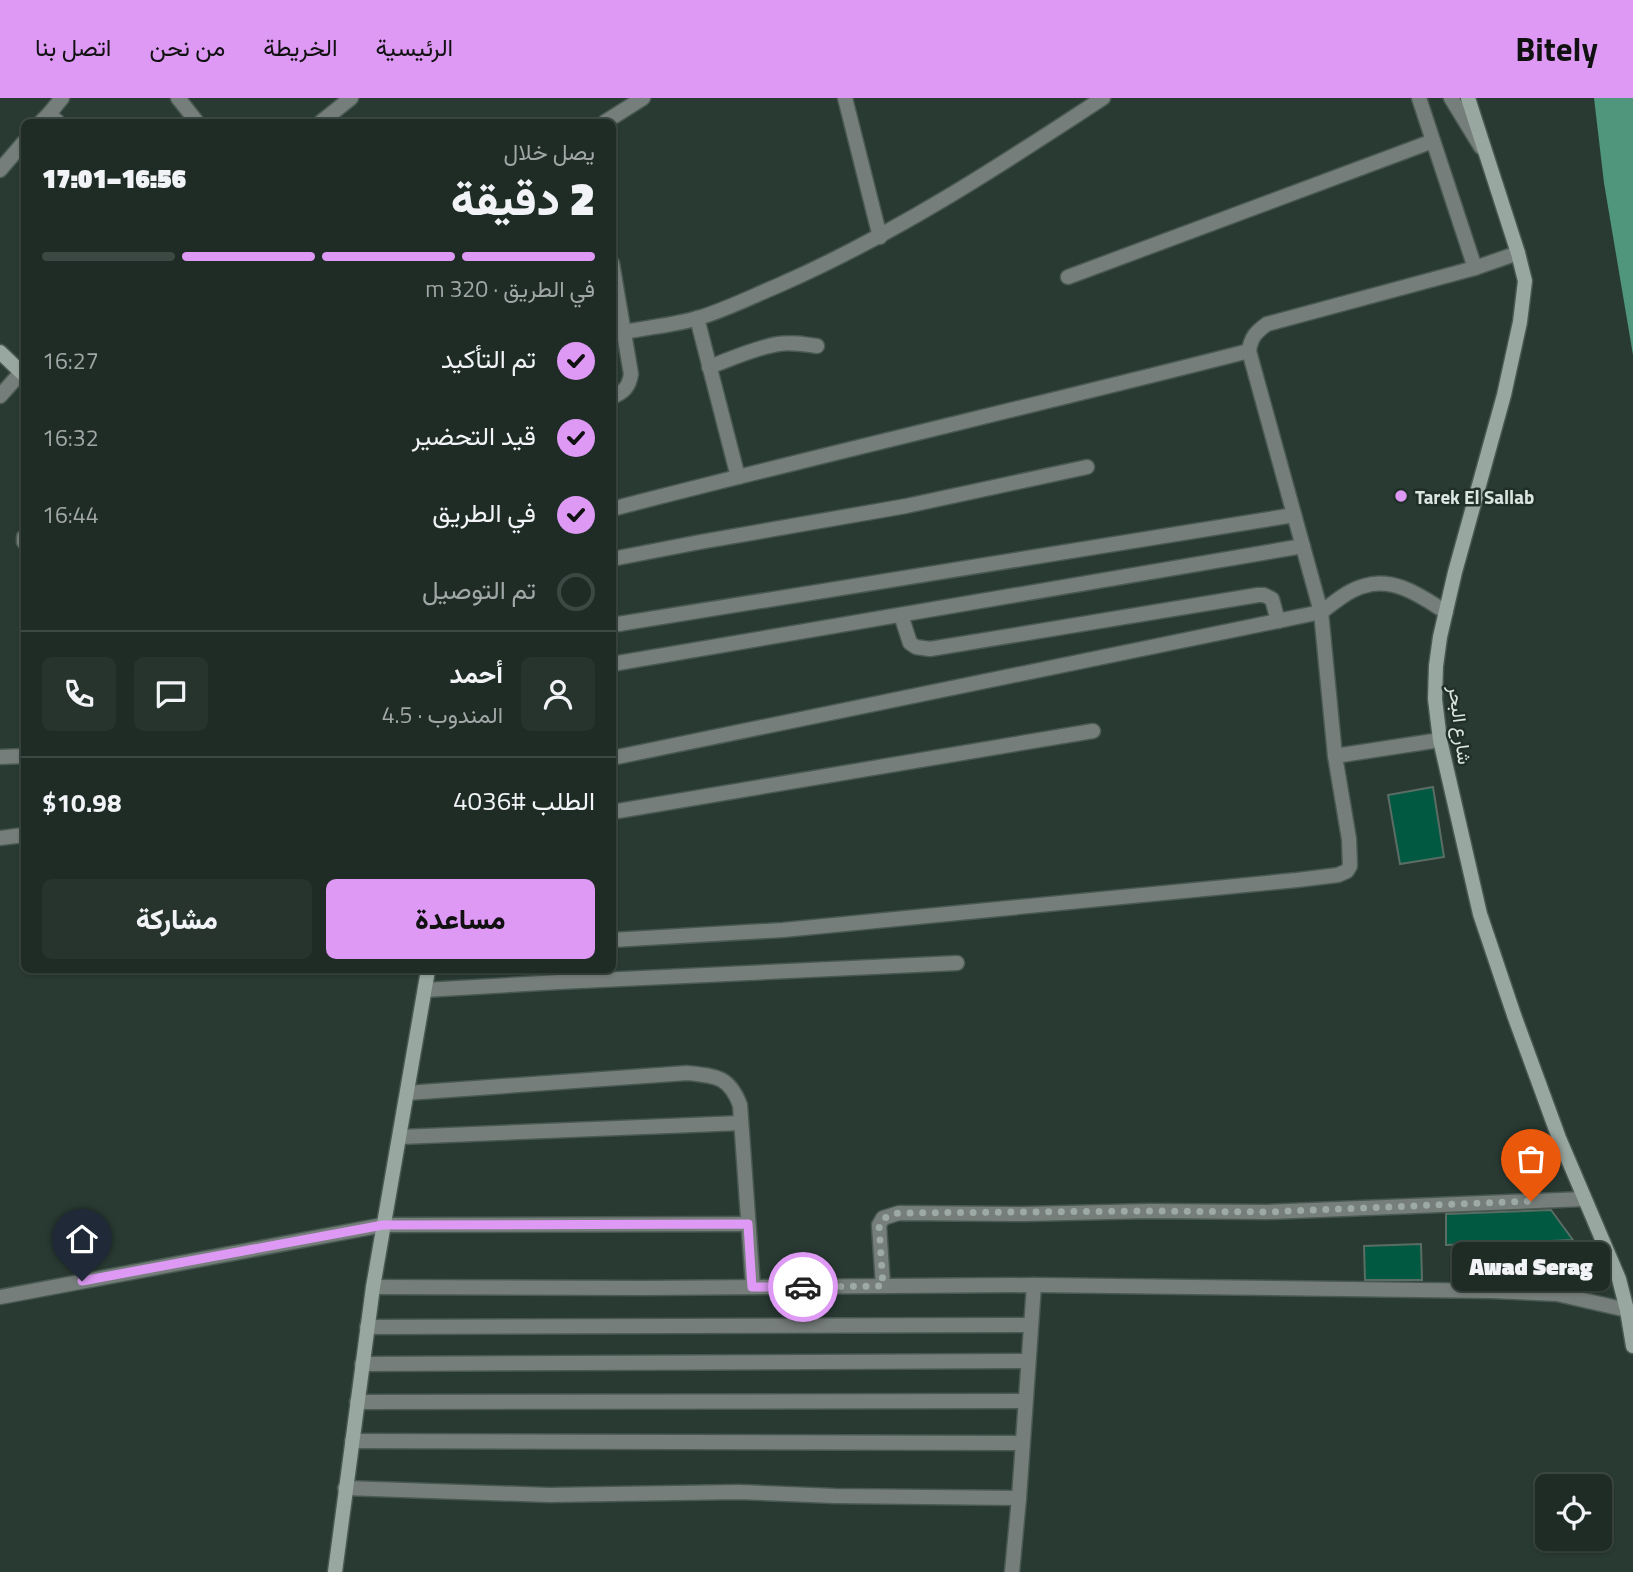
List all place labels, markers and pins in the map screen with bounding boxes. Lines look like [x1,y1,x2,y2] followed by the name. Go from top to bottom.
[1415,482,1534,511] place label: Tarek El Sallab
[1393,488,1409,504] marker: Tarek El Sallab
[1501,1129,1561,1201] pin
[52,1209,112,1281] pin
[1452,1243,1610,1292] callout: Awad Serag

